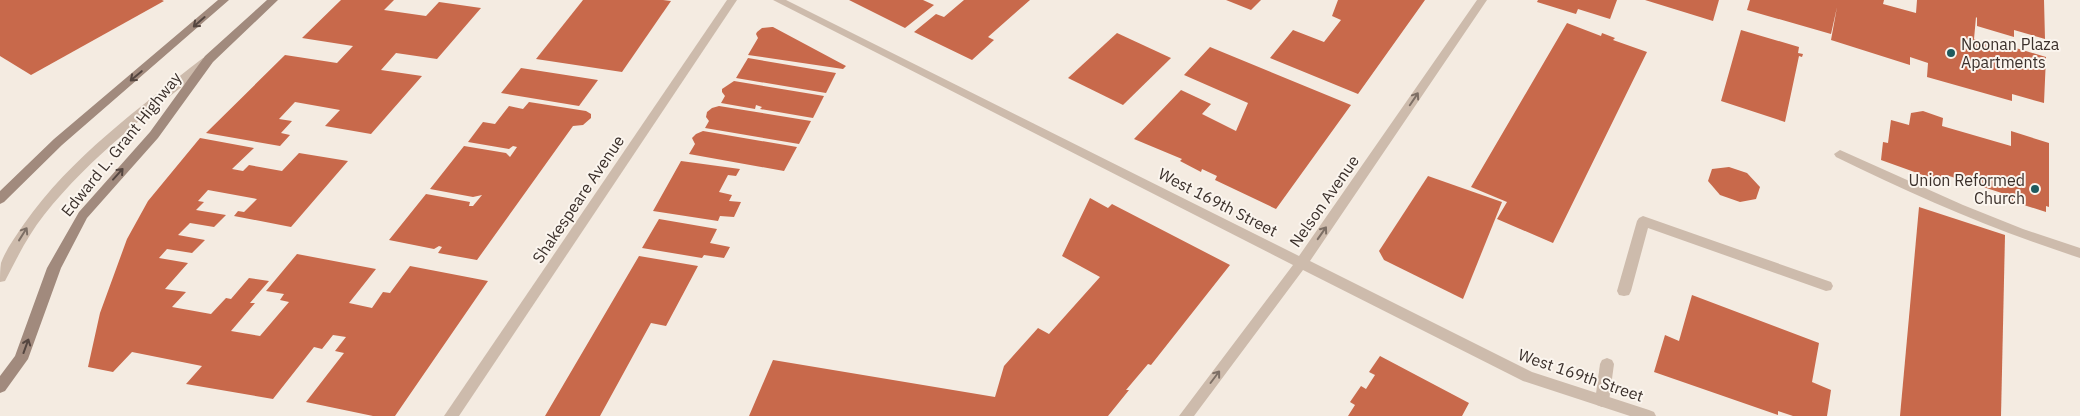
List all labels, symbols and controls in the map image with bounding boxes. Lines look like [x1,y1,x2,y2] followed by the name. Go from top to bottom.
[192,16,205,28] one-way arrow
[1961,34,2060,72] place label: Noonan Plaza Apartments
[1945,47,1957,59] marker: Noonan Plaza Apartments
[57,68,185,220] street label: Edward L. Grant Highway
[130,70,143,81] one-way arrow
[1409,92,1419,106] one-way arrow
[528,131,628,267] street label: Shakespeare Avenue
[1285,151,1363,251] street label: Nelson Avenue
[1155,163,1281,241] street label: West 169th Street
[112,167,124,180] one-way arrow
[1908,170,2025,208] place label: Union Reformed Church
[2029,183,2041,195] marker: Union Reformed Church
[1317,226,1327,240] one-way arrow
[18,228,28,242] one-way arrow
[22,338,31,354] one-way arrow
[1516,344,1646,406] street label: West 169th Street
[1210,370,1220,384] one-way arrow

